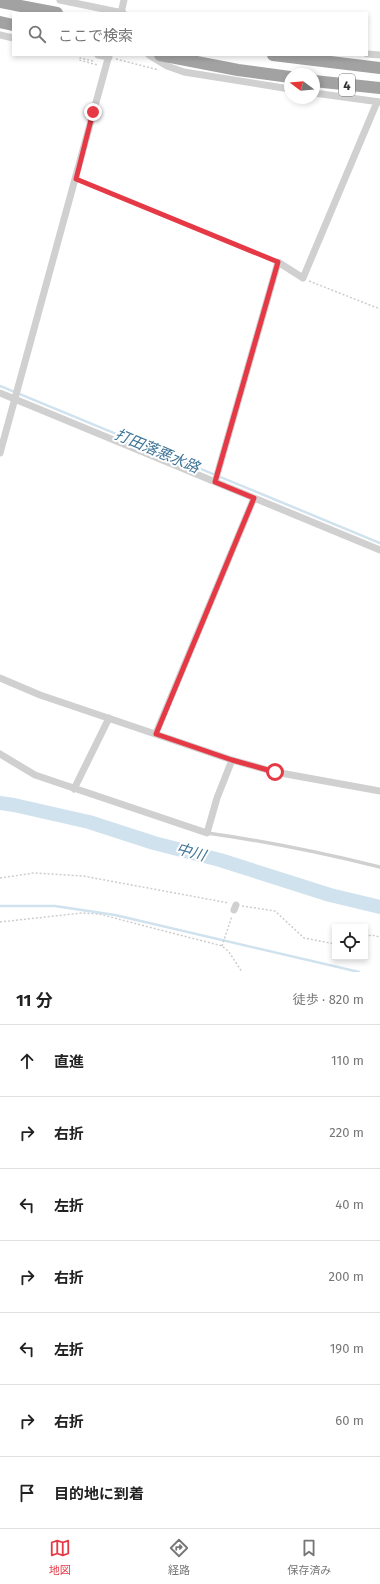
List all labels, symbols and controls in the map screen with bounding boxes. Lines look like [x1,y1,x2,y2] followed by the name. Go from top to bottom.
[12,12,368,56] search box
[26,23,48,45] icon: search
[58,27,133,45] text: ここで検索
[284,68,320,104] north arrow
[339,74,355,96] road number: 4
[84,103,102,121] route end
[112,425,204,478] water label: 打田落悪水路
[266,763,284,781] route start
[174,839,210,865] water label: 中川
[332,924,368,960] map controls
[332,924,368,960] button: locate
[16,990,53,1011] text: 11 分
[293,992,364,1007] text: 徒歩 · 820 m
[16,1050,38,1072] icon: ahead
[54,1053,84,1071] text: 直進
[331,1053,364,1068] text: 110 m
[16,1122,38,1144] icon: right
[54,1125,84,1143] text: 右折
[329,1125,364,1140] text: 220 m
[16,1194,38,1216] icon: left
[54,1197,84,1215] text: 左折
[335,1197,364,1212] text: 40 m
[16,1266,38,1288] icon: right
[54,1269,84,1287] text: 右折
[328,1269,364,1284] text: 200 m
[16,1338,38,1360] icon: left
[54,1341,84,1359] text: 左折
[330,1341,364,1356] text: 190 m
[16,1410,38,1432] icon: right
[54,1413,84,1431] text: 右折
[335,1413,364,1428] text: 60 m
[16,1482,38,1504] icon: arrive
[54,1485,144,1503] text: 目的地に到着
[49,1537,71,1577] tab: 地図
[168,1537,190,1577] tab: 経路
[287,1537,331,1577] tab: 保存済み

